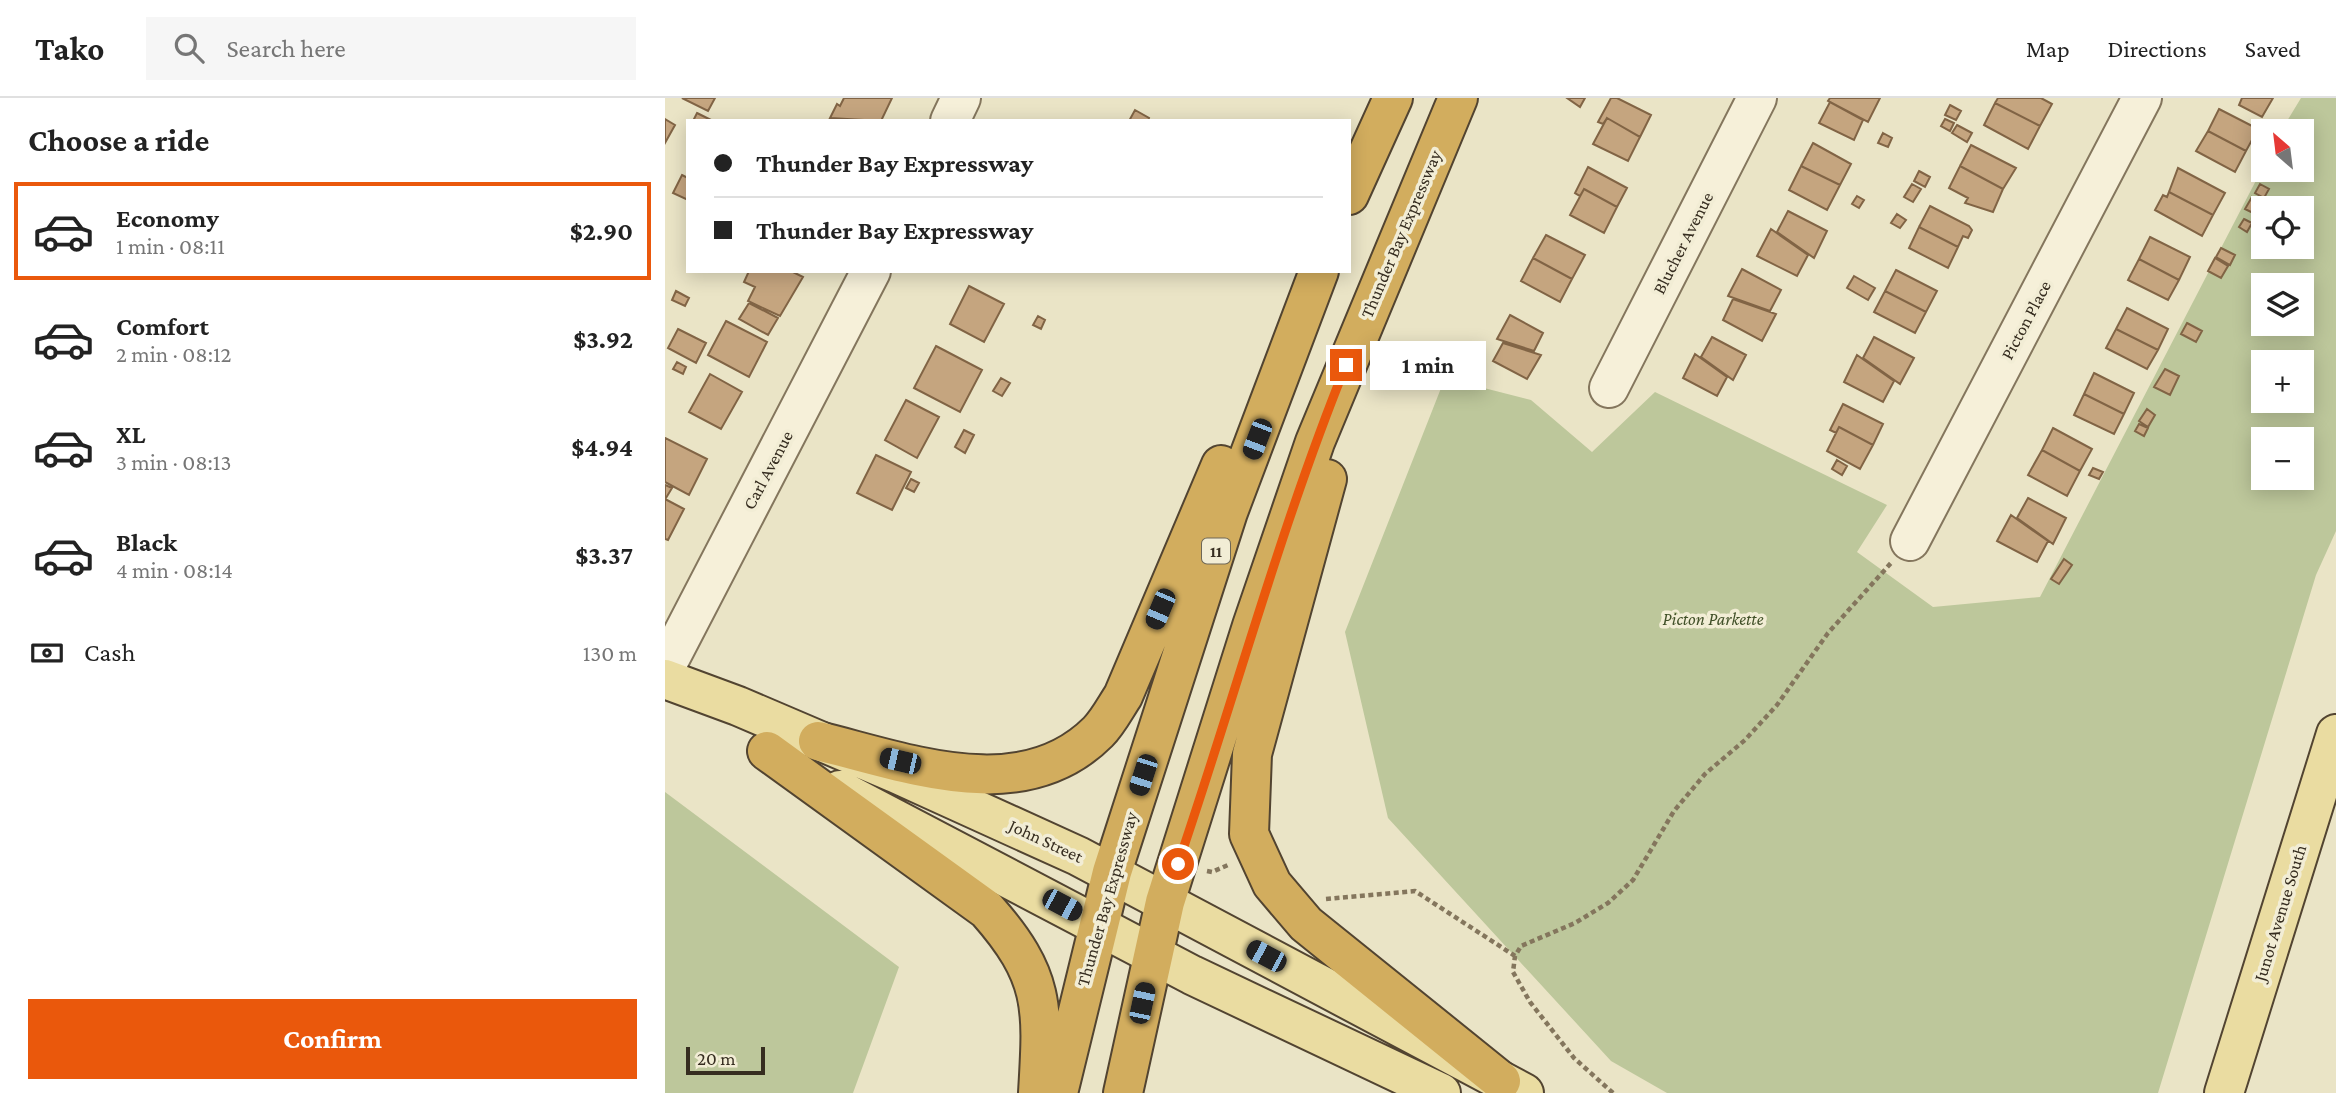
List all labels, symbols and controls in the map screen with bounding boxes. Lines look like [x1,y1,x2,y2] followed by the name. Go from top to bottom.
[146,17,636,80] search box
[170,29,208,67] icon: search
[35,30,104,67] text: Tako
[226,34,346,63] text: Search here
[2026,35,2070,62] text: Map
[2108,35,2207,62] text: Directions
[2245,35,2301,62] text: Saved
[2251,119,2313,182] north arrow
[2251,119,2314,490] map controls
[28,122,209,158] text: Choose a ride
[1357,146,1446,321] street label: Thunder Bay Expressway
[756,149,1034,178] text: Thunder Bay Expressway
[1649,189,1717,297] street label: Blucher Avenue
[2251,196,2314,259] button: locate
[32,200,95,263] icon: car
[116,204,219,233] text: Economy
[756,216,1034,245] text: Thunder Bay Expressway
[570,217,633,246] text: $2.90
[116,233,225,259] text: 1 min · 08:11
[2251,273,2314,336] button: layers
[1997,277,2055,363] street label: Picton Place
[32,308,95,371] icon: car
[116,312,209,341] text: Comfort
[573,325,633,354] text: $3.92
[116,341,232,367] text: 2 min · 08:12
[1371,341,1486,390] callout: 1 min
[1330,349,1362,381] route end
[2251,350,2314,413] button: +
[1402,352,1454,378] text: 1 min
[32,416,95,479] icon: car
[1240,416,1275,462] car
[116,420,145,449] text: XL
[739,427,797,513] street label: Carl Avenue
[2251,427,2314,490] button: −
[571,433,633,462] text: $4.94
[116,449,231,475] text: 3 min · 08:13
[32,524,95,587] icon: car
[116,528,177,557] text: Black
[1202,538,1230,564] road number: 11
[575,541,633,570] text: $3.37
[116,557,233,583] text: 4 min · 08:14
[1143,586,1178,632] car
[1663,609,1764,629] park label: Picton Parkette
[28,634,66,672] icon: cash
[84,638,135,667] text: Cash
[583,640,637,666] text: 130 m
[878,746,923,776] car
[1127,752,1160,798] car
[1072,809,1142,989] street label: Thunder Bay Expressway
[1004,814,1087,867] street label: John Street
[2249,842,2310,986] street label: Junot Avenue South
[1162,848,1194,880] route start
[1039,886,1086,924] car
[1243,937,1290,975] car
[1128,980,1157,1026] car
[28,999,637,1079] button: Confirm
[686,1044,765,1076] scale bar
[697,1048,736,1069] text: 20 m

